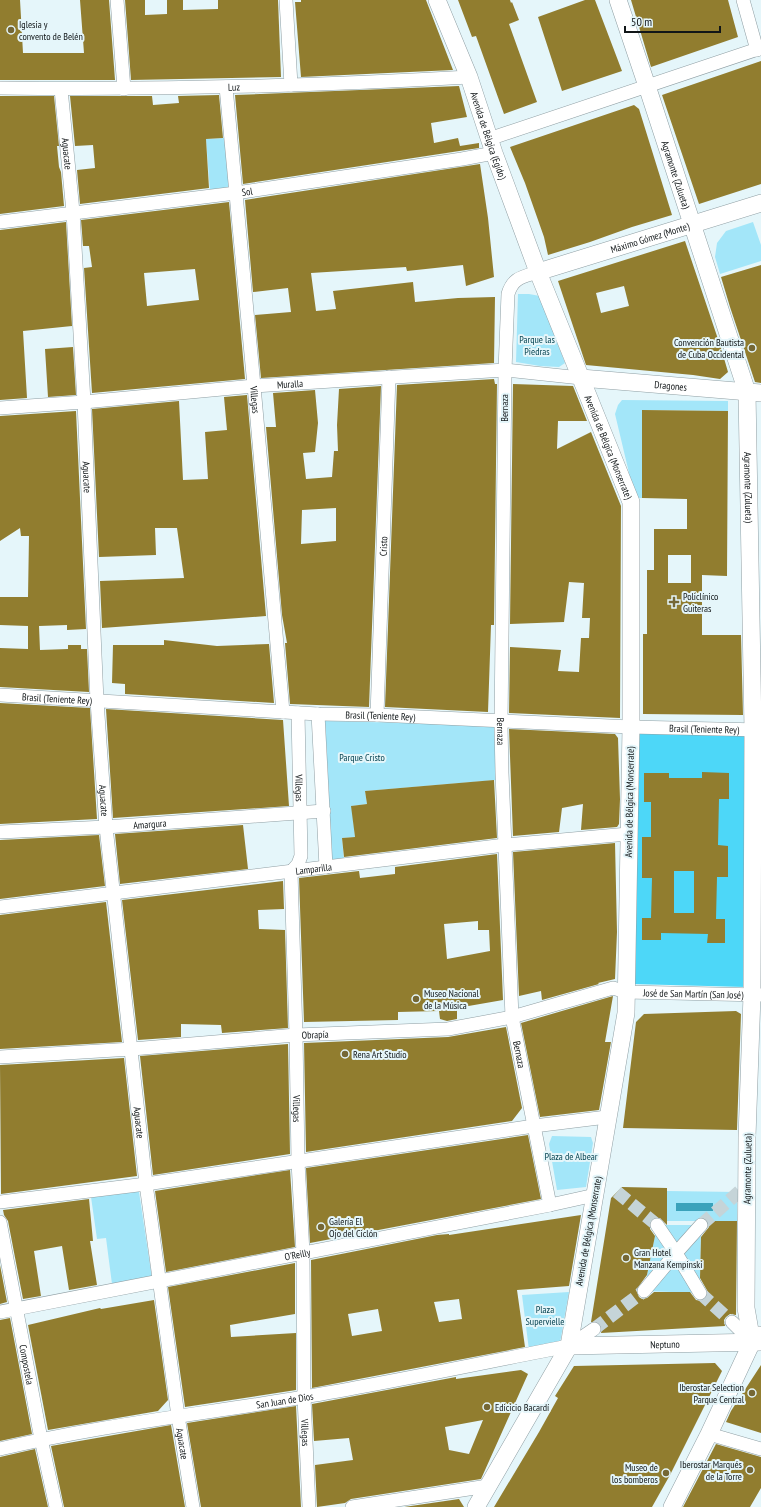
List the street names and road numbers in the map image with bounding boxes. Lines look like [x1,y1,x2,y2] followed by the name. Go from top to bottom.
[228,80,241,94] street label: Luz
[467,90,509,182] street label: Avenida de Bélgica (Egido)
[59,137,75,170] street label: Aguacate
[658,139,693,211] street label: Agramonte (Zulueta)
[241,184,254,199] street label: Sol
[609,219,691,256] street label: Máximo Gómez (Monte)
[277,377,303,392] street label: Muralla
[654,378,688,394] street label: Dragones
[247,385,262,414] street label: Villegas
[581,393,635,502] street label: Avenida de Bélgica (Monserrate)
[498,394,511,422] street label: Bernaza
[741,452,755,523] street label: Agramonte (Zulueta)
[80,461,94,493] street label: Aguacate
[377,536,390,556] street label: Cristo
[22,690,93,708] street label: Brasil (Teniente Rey)
[345,708,416,724] street label: Brasil (Teniente Rey)
[494,717,507,745] street label: Bernaza
[669,722,740,737] street label: Brasil (Teniente Rey)
[622,746,637,858] street label: Avenida de Bélgica (Monserrate)
[292,773,306,802] street label: Villegas
[96,784,111,817] street label: Aguacate
[133,817,167,832] street label: Amargura
[295,860,333,878] street label: Lamparilla
[642,986,744,1002] street label: José de San Martín (San José)
[301,1028,329,1042] street label: Obrapía
[510,1040,528,1069] street label: Bernaza
[290,1094,303,1123] street label: Villegas
[130,1106,147,1139] street label: Aguacate
[740,1133,755,1204] street label: Agramonte (Zulueta)
[572,1175,605,1287] street label: Avenida de Bélgica (Monserrate)
[283,1246,312,1264] street label: O'Reilly
[650,1338,680,1351] street label: Neptuno
[16,1344,37,1386] street label: Compostela
[255,1389,315,1412] street label: San Juan de Dios
[298,1418,312,1447] street label: Villegas
[173,1427,191,1460] street label: Aguacate

